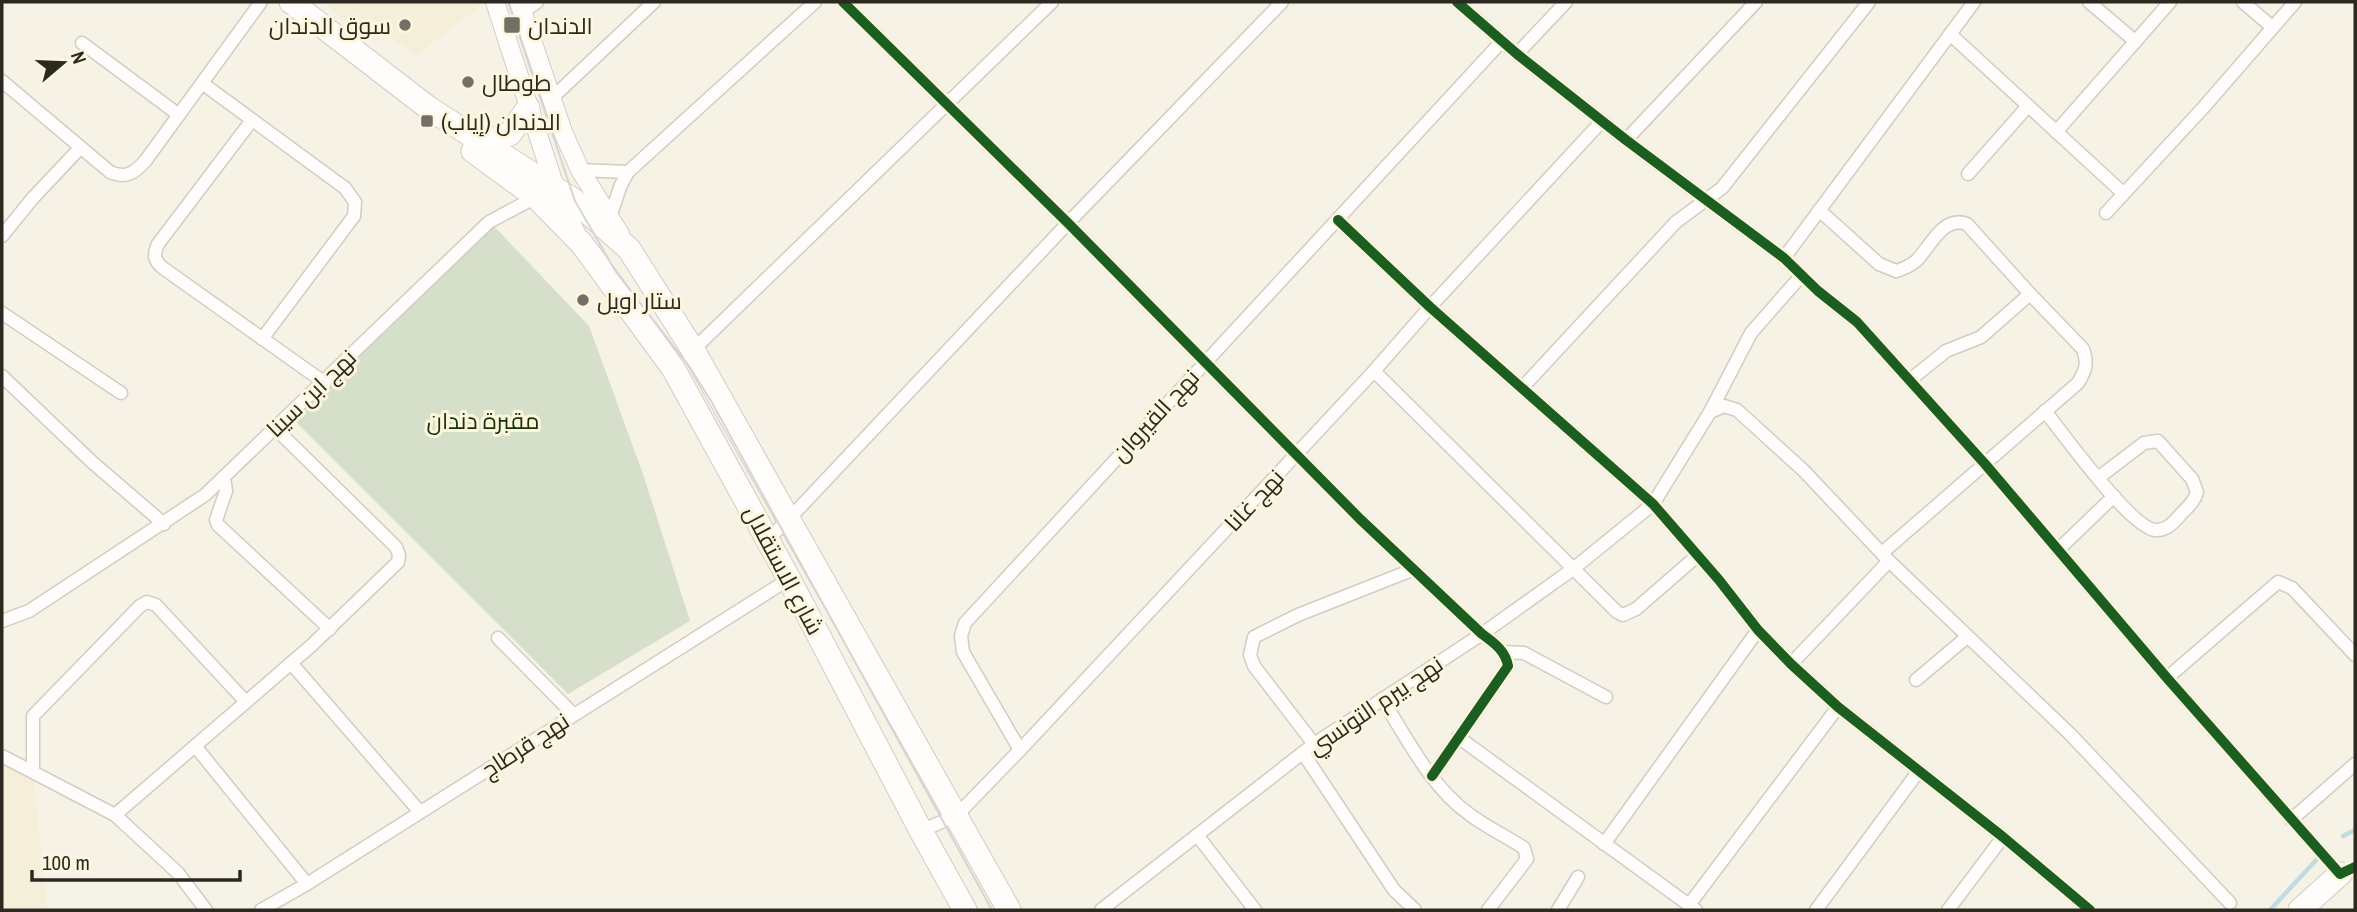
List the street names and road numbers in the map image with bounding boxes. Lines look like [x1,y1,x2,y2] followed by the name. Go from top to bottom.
[259,342,363,444] street label: نهج ابن سينا
[1104,362,1207,469] street label: نهج القيروان
[1217,462,1291,538] street label: نهج غانا
[736,500,831,640] street label: شارع الاستقلال
[1301,648,1450,763] street label: نهج بيرم التونسي
[475,705,576,786] street label: نهج قرطاج

